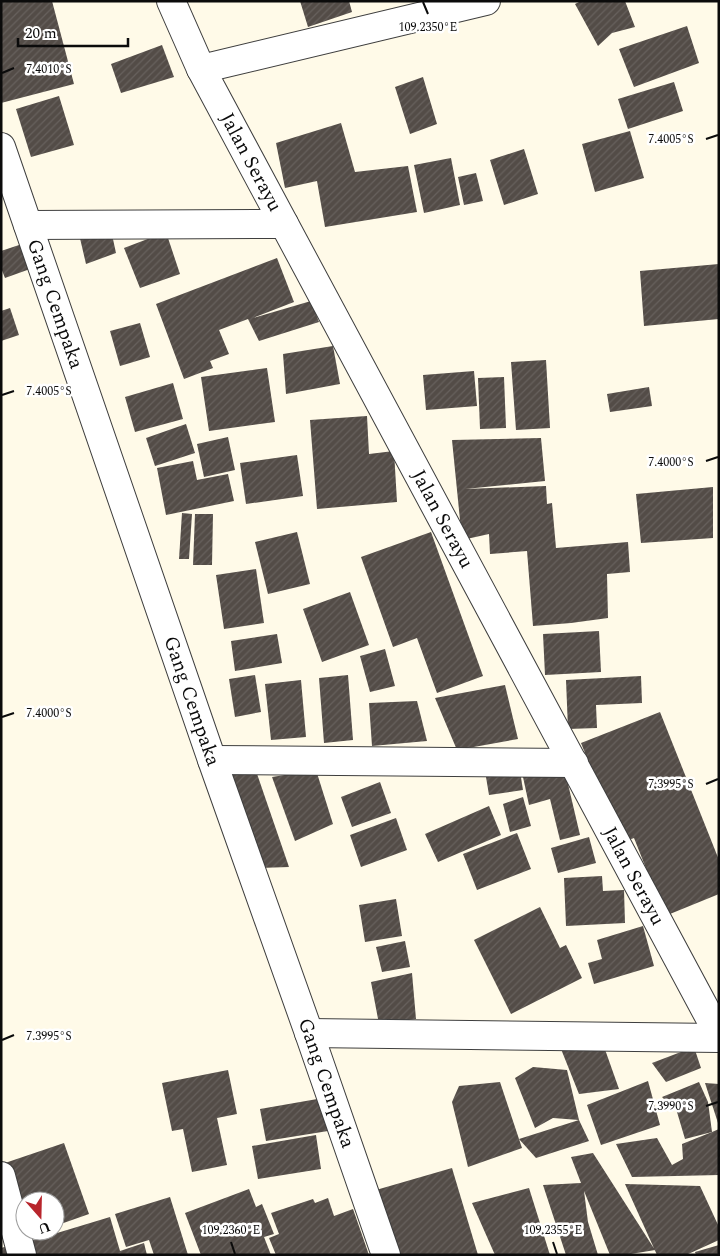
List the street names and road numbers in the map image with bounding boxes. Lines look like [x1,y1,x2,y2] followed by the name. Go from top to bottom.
[212,107,290,217] street label: Jalan Serayu
[19,235,91,373] street label: Gang Cempaka
[403,464,481,574] street label: Jalan Serayu
[155,632,228,771] street label: Gang Cempaka
[595,821,673,931] street label: Jalan Serayu
[290,1014,363,1152] street label: Gang Cempaka

